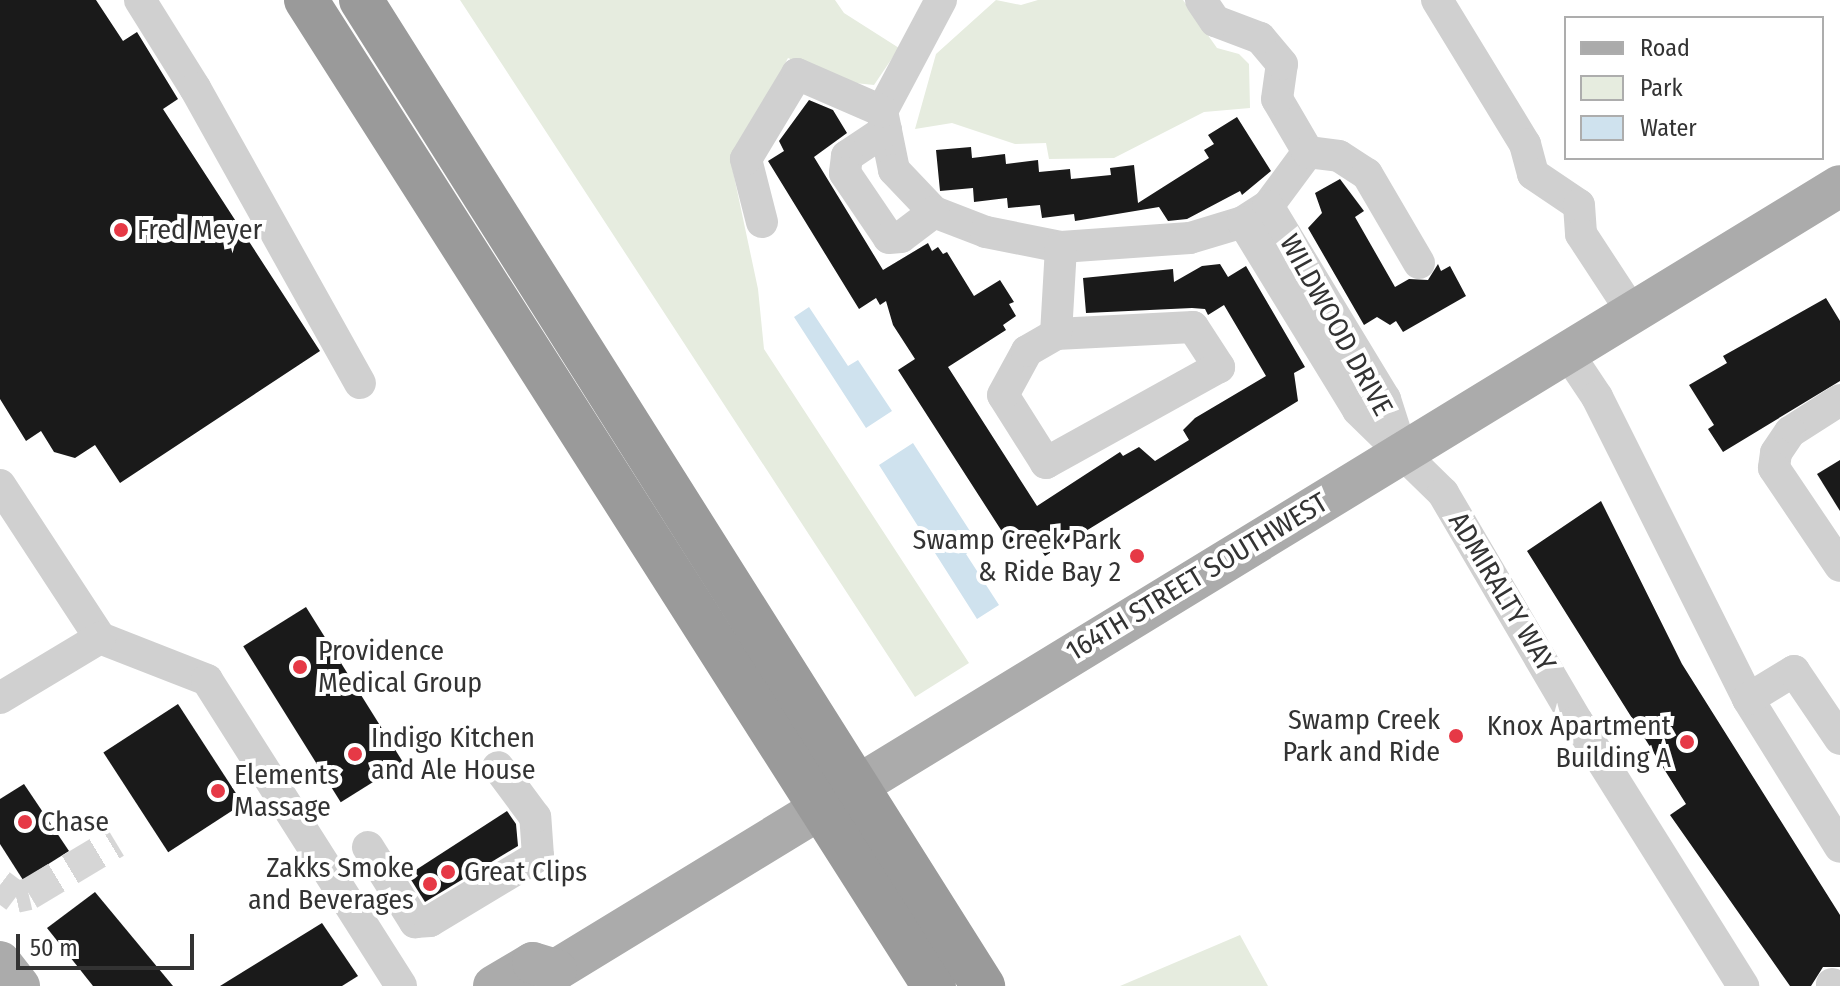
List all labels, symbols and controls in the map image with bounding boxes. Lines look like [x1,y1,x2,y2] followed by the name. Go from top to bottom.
[1564,16,1824,160] legend
[1640,34,1690,62] text: Road
[1640,74,1683,102] text: Park
[1640,114,1697,142] text: Water
[137,213,262,247] place label: Fred Meyer
[112,221,130,239] marker: Fred Meyer
[1272,228,1400,422] street label: WILDWOOD DRIVE
[1060,486,1334,668] street label: 164TH STREET SOUTHWEST
[1441,506,1563,678] street label: ADMIRALTY WAY
[913,523,1121,589] place label: Swamp Creek Park & Ride Bay 2
[1128,547,1146,565] marker: Swamp Creek Park & Ride Bay 2
[318,634,482,700] place label: Providence Medical Group
[289,656,311,678] marker: Providence Medical Group
[1282,703,1440,769] place label: Swamp Creek Park and Ride
[1487,709,1671,775] place label: Knox Apartment Building A
[371,721,536,787] place label: Indigo Kitchen and Ale House
[1447,727,1465,745] marker: Swamp Creek Park and Ride
[1678,733,1696,751] marker: Knox Apartment Building A
[346,745,364,763] marker: Indigo Kitchen and Ale House
[234,758,339,824] place label: Elements Massage
[209,782,227,800] marker: Elements Massage
[41,805,109,839] place label: Chase
[16,813,34,831] marker: Chase
[248,851,414,917] place label: Zakks Smoke and Beverages
[464,855,587,889] place label: Great Clips
[439,863,457,881] marker: Great Clips
[421,875,439,893] marker: Zakks Smoke and Beverages
[20,918,198,968] scale bar
[30,934,78,962] text: 50 m

